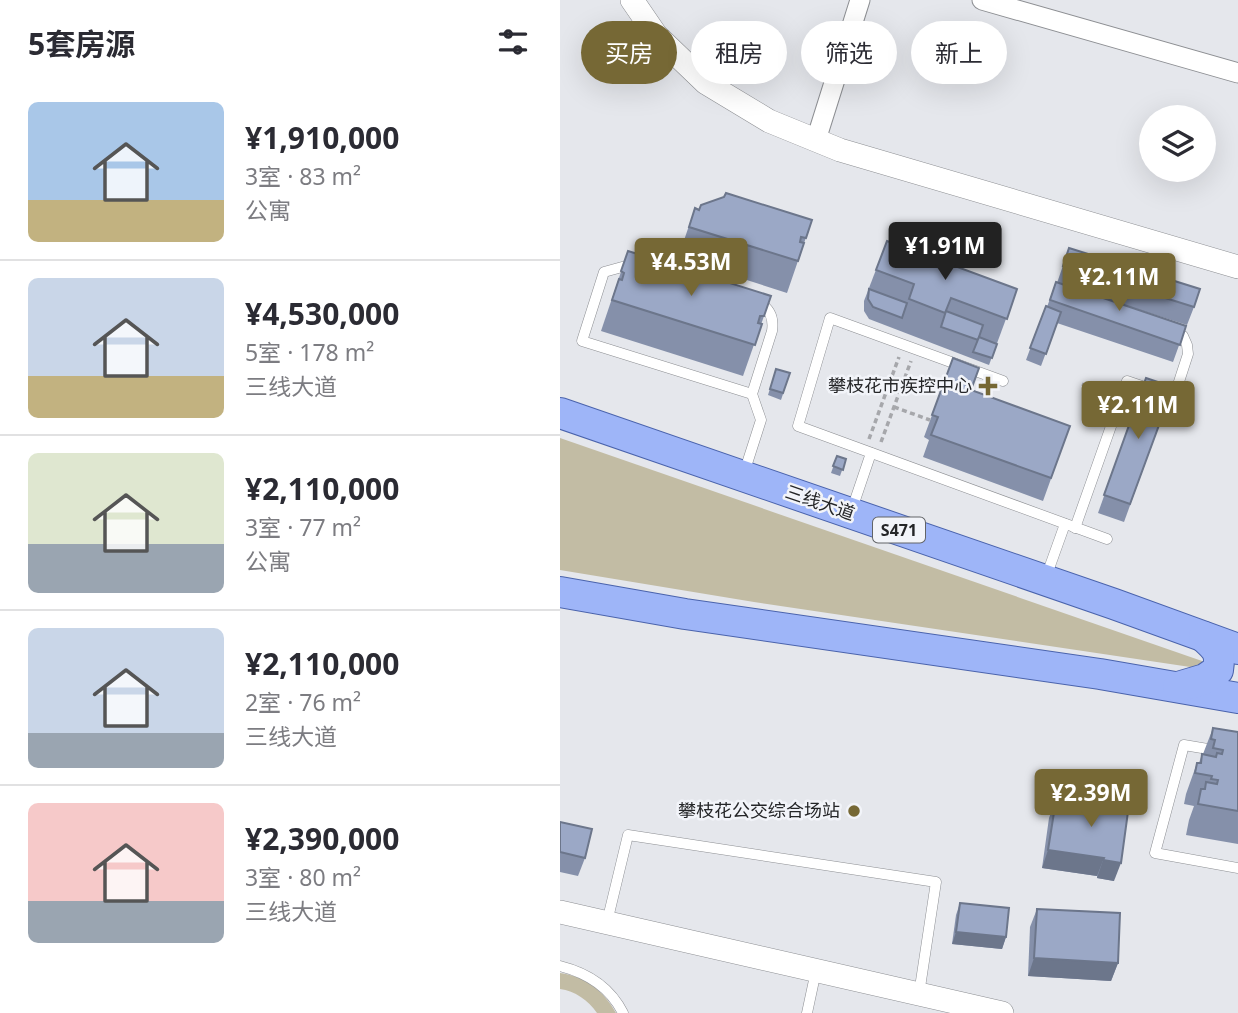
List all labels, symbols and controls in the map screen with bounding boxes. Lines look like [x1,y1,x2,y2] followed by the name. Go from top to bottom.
[581,21,677,84] chip: 买房
[691,21,787,84] chip: 租房
[801,21,897,84] chip: 筛选
[911,21,1007,84] chip: 新上
[28,23,135,64] text: 5套房源
[494,23,532,61] icon: filters
[1139,105,1216,182] map controls
[1139,105,1216,182] button: layers
[245,117,399,158] text: ¥1,910,000
[84,130,168,214] icon: home
[245,160,361,192] text: 3室 · 83 m²
[245,194,291,226] text: 公寓
[888,222,1002,282] pin: ¥1.91M
[905,229,985,261] text: ¥1.91M
[634,238,748,298] pin: ¥4.53M
[651,245,731,277] text: ¥4.53M
[1062,254,1176,313] pin: ¥2.11M
[1079,260,1159,292] text: ¥2.11M
[245,293,399,334] text: ¥4,530,000
[84,306,168,390] icon: home
[245,336,374,368] text: 5室 · 178 m²
[245,370,337,402] text: 三线大道
[828,373,972,397] place label: 攀枝花市疾控中心
[978,376,998,396] marker: 攀枝花市疾控中心
[1081,382,1195,441] pin: ¥2.11M
[1098,388,1178,420] text: ¥2.11M
[245,468,399,509] text: ¥2,110,000
[782,479,858,525] street label: 三线大道
[84,481,168,565] icon: home
[245,511,361,543] text: 3室 · 77 m²
[873,517,925,542] road number: S471
[245,545,291,577] text: 公寓
[245,643,399,684] text: ¥2,110,000
[84,656,168,740] icon: home
[245,686,361,718] text: 2室 · 76 m²
[245,720,337,752] text: 三线大道
[1034,770,1148,829] pin: ¥2.39M
[1051,776,1131,808] text: ¥2.39M
[678,798,840,822] place label: 攀枝花公交综合场站
[846,803,862,819] marker: 攀枝花公交综合场站
[245,818,399,859] text: ¥2,390,000
[84,831,168,915] icon: home
[245,861,361,893] text: 3室 · 80 m²
[245,895,337,927] text: 三线大道

